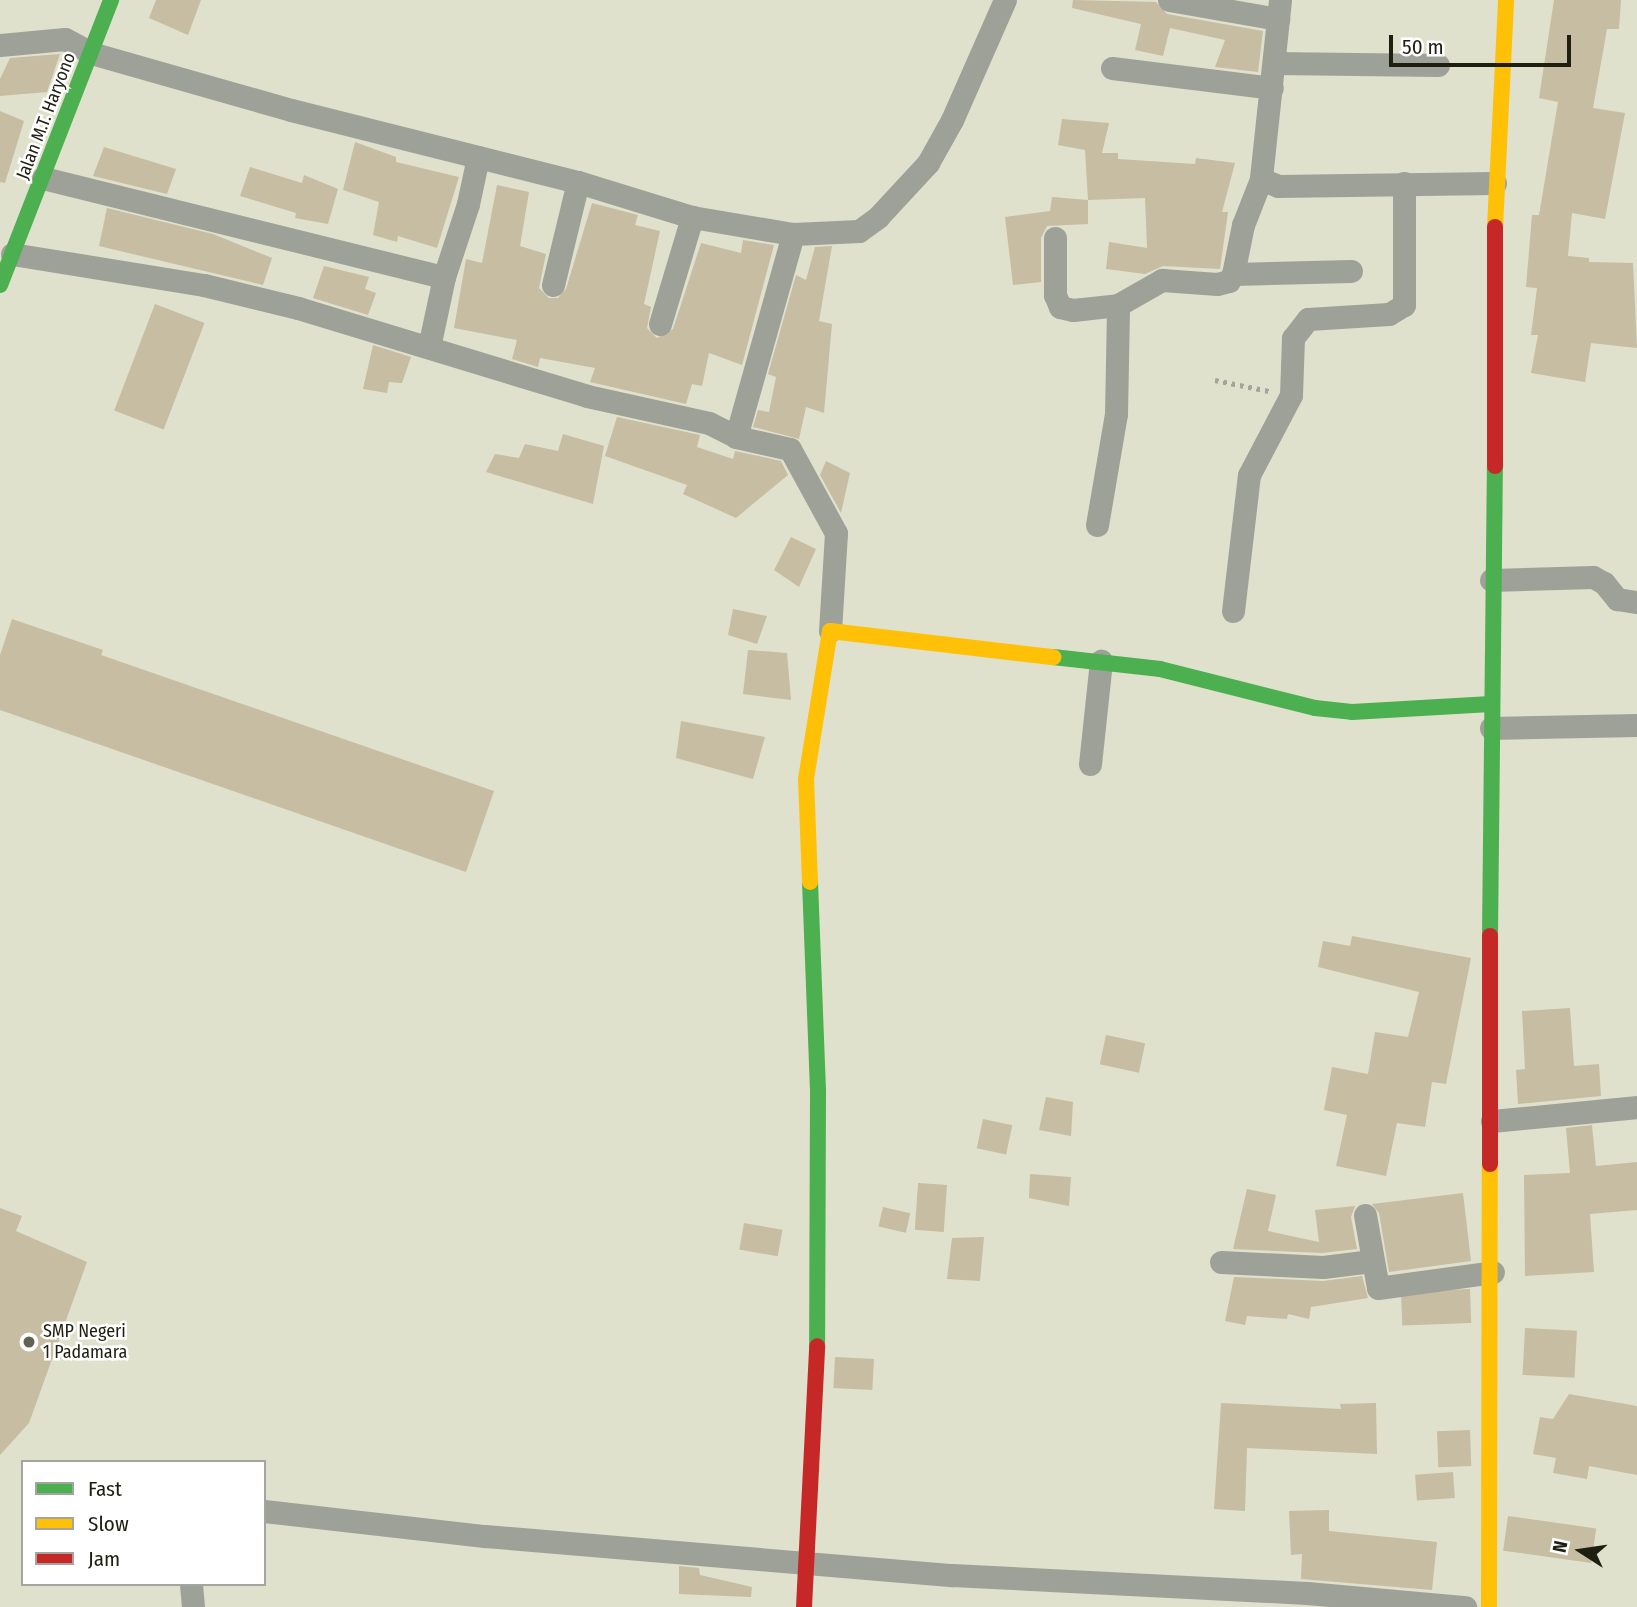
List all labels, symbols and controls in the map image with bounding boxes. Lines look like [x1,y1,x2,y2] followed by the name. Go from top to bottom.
[1392,21,1574,65] scale bar
[1402,34,1444,60] text: 50 m
[12,50,80,182] street label: Jalan M.T. Haryono
[43,1321,127,1364] place label: SMP Negeri 1 Padamara
[21,1334,37,1350] marker: SMP Negeri 1 Padamara
[21,1460,266,1586] legend
[88,1476,122,1502] text: Fast
[88,1511,129,1537] text: Slow
[1546,1516,1616,1586] north arrow
[1548,1539,1572,1554] text: N
[88,1546,120,1572] text: Jam

